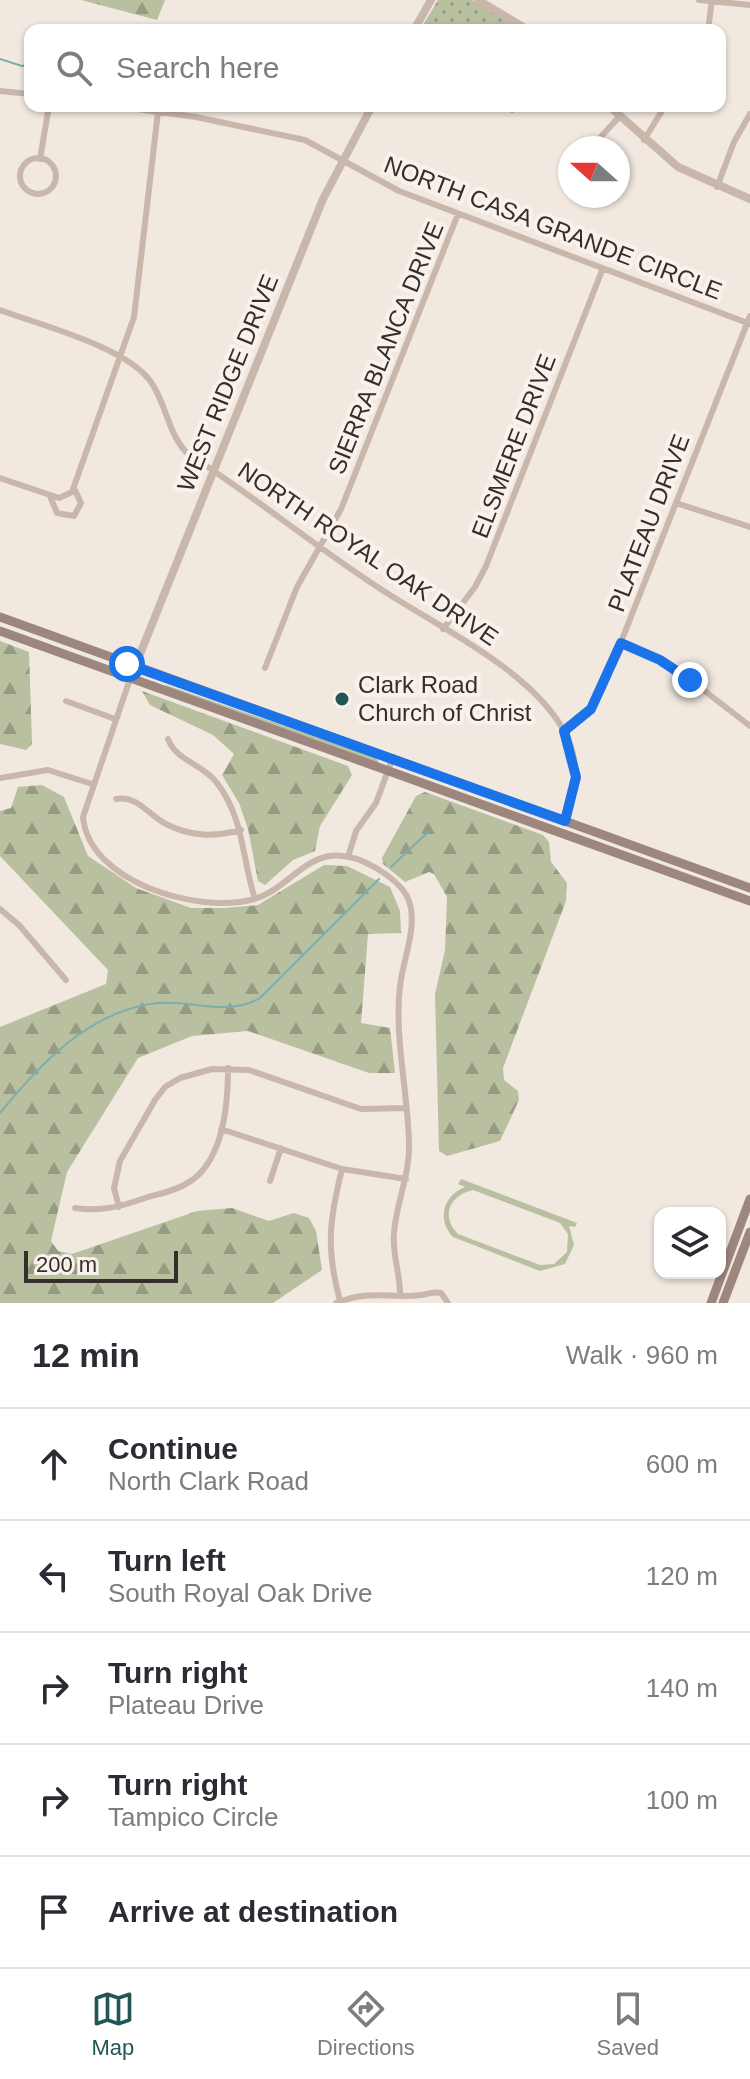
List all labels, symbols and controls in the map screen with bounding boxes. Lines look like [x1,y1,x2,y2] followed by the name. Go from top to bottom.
[24,24,726,112] search box
[52,46,96,90] icon: search
[116,51,279,84] text: Search here
[558,136,630,208] north arrow
[380,150,726,305] street label: NORTH CASA GRANDE CIRCLE
[323,218,449,478] street label: SIERRA BLANCA DRIVE
[172,270,283,495] street label: WEST RIDGE DRIVE
[466,350,561,542] street label: ELSMERE DRIVE
[602,430,695,615] street label: PLATEAU DRIVE
[233,456,503,651] street label: NORTH ROYAL OAK DRIVE
[109,646,145,682] route start
[672,662,708,698] route end
[358,671,532,726] place label: Clark Road Church of Christ
[333,690,351,708] marker: Clark Road Church of Christ
[654,1207,726,1279] map controls
[654,1207,726,1279] button: layers
[24,1247,178,1283] scale bar
[36,1252,97,1277] text: 200 m
[32,1336,140,1374] text: 12 min
[566,1340,718,1370] text: Walk · 960 m
[108,1432,238,1465] text: Continue
[32,1442,76,1486] icon: ahead
[646,1449,718,1479] text: 600 m
[108,1466,309,1496] text: North Clark Road
[108,1544,226,1577] text: Turn left
[32,1554,76,1598] icon: left
[646,1561,718,1591] text: 120 m
[108,1578,372,1608] text: South Royal Oak Drive
[108,1656,247,1689] text: Turn right
[32,1666,76,1710] icon: right
[646,1673,718,1703] text: 140 m
[108,1690,264,1720] text: Plateau Drive
[108,1768,247,1801] text: Turn right
[32,1778,76,1822] icon: right
[646,1785,718,1815] text: 100 m
[108,1802,279,1832] text: Tampico Circle
[32,1890,76,1934] icon: arrive
[108,1895,398,1928] text: Arrive at destination
[91,1987,135,2061] tab: Map
[317,1987,415,2061] tab: Directions
[597,1987,659,2061] tab: Saved

